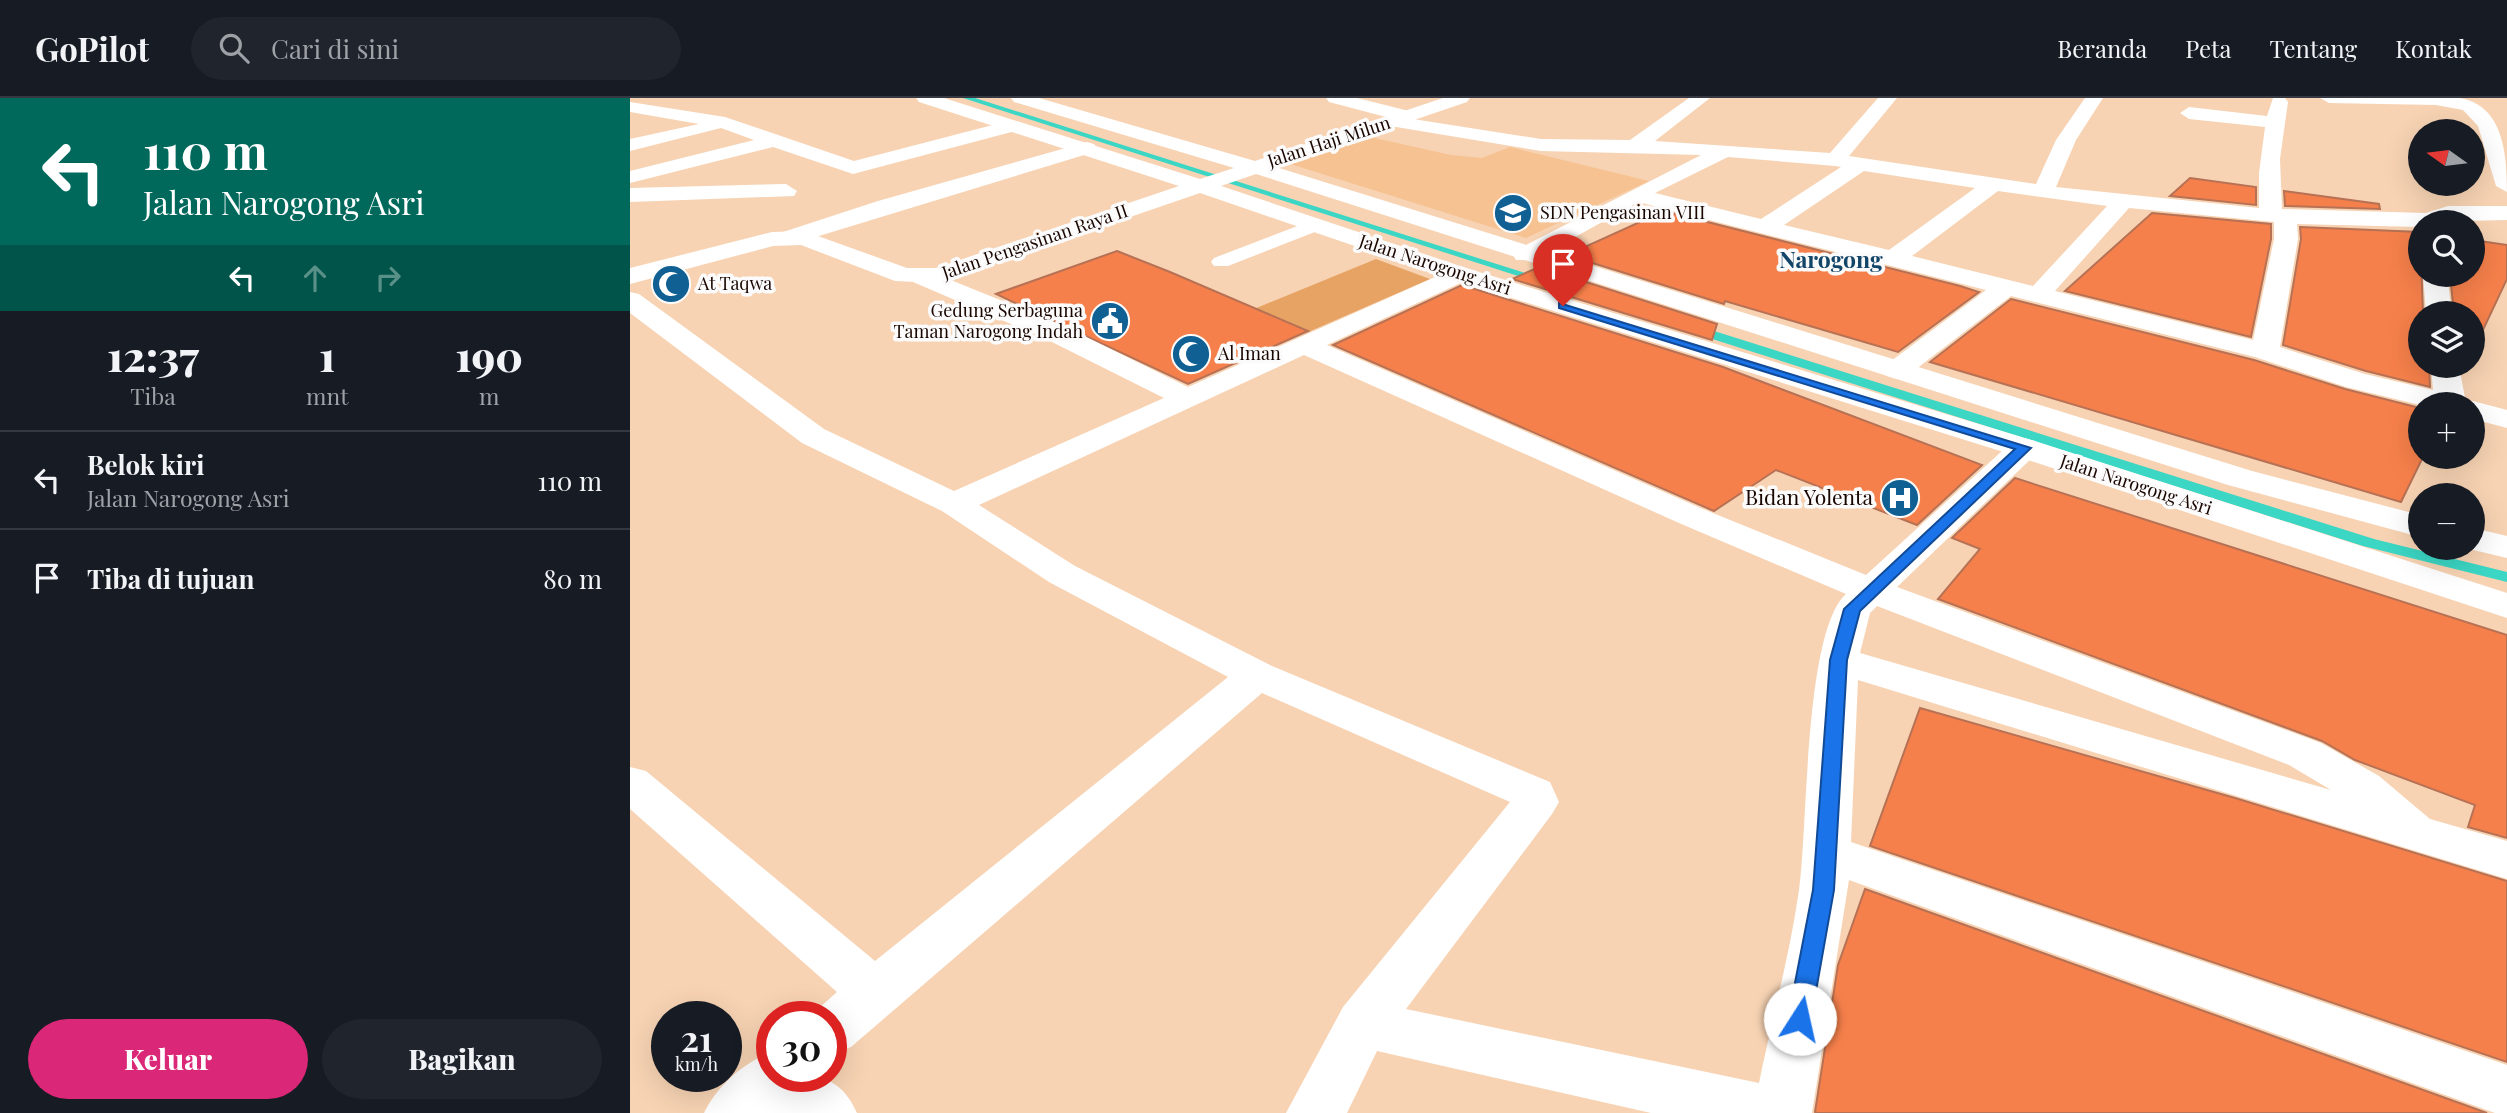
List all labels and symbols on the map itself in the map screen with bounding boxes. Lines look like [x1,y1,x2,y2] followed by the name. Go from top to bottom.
[1263,110,1394,173] street label: Jalan Haji Milun
[2408,119,2485,196] north arrow
[1492,192,1534,234] school or university icon: SDN Pengasinan VIII
[938,198,1131,285] street label: Jalan Pengasinan Raya II
[1540,200,1705,224] place label: SDN Pengasinan VIII
[1355,228,1514,300] street label: Jalan Narogong Asri
[1533,234,1593,306] pin
[1779,243,1883,274] district label: Narogong
[650,263,692,305] mosque icon: At Taqwa
[697,271,772,295] place label: At Taqwa
[894,298,1083,343] place label: Gedung Serbaguna Taman Narogong Indah
[1089,300,1131,342] public building icon: Gedung Serbaguna Taman Narogong Indah
[1170,333,1212,375] mosque icon: Al Iman
[1217,341,1281,365] place label: Al Iman
[2056,448,2215,520] street label: Jalan Narogong Asri
[1879,477,1921,519] hospital icon: Bidan Yolenta
[1745,482,1874,510] place label: Bidan Yolenta
[1763,982,1837,1056] position arrow
[756,1001,847,1092] speed limit sign: 30

